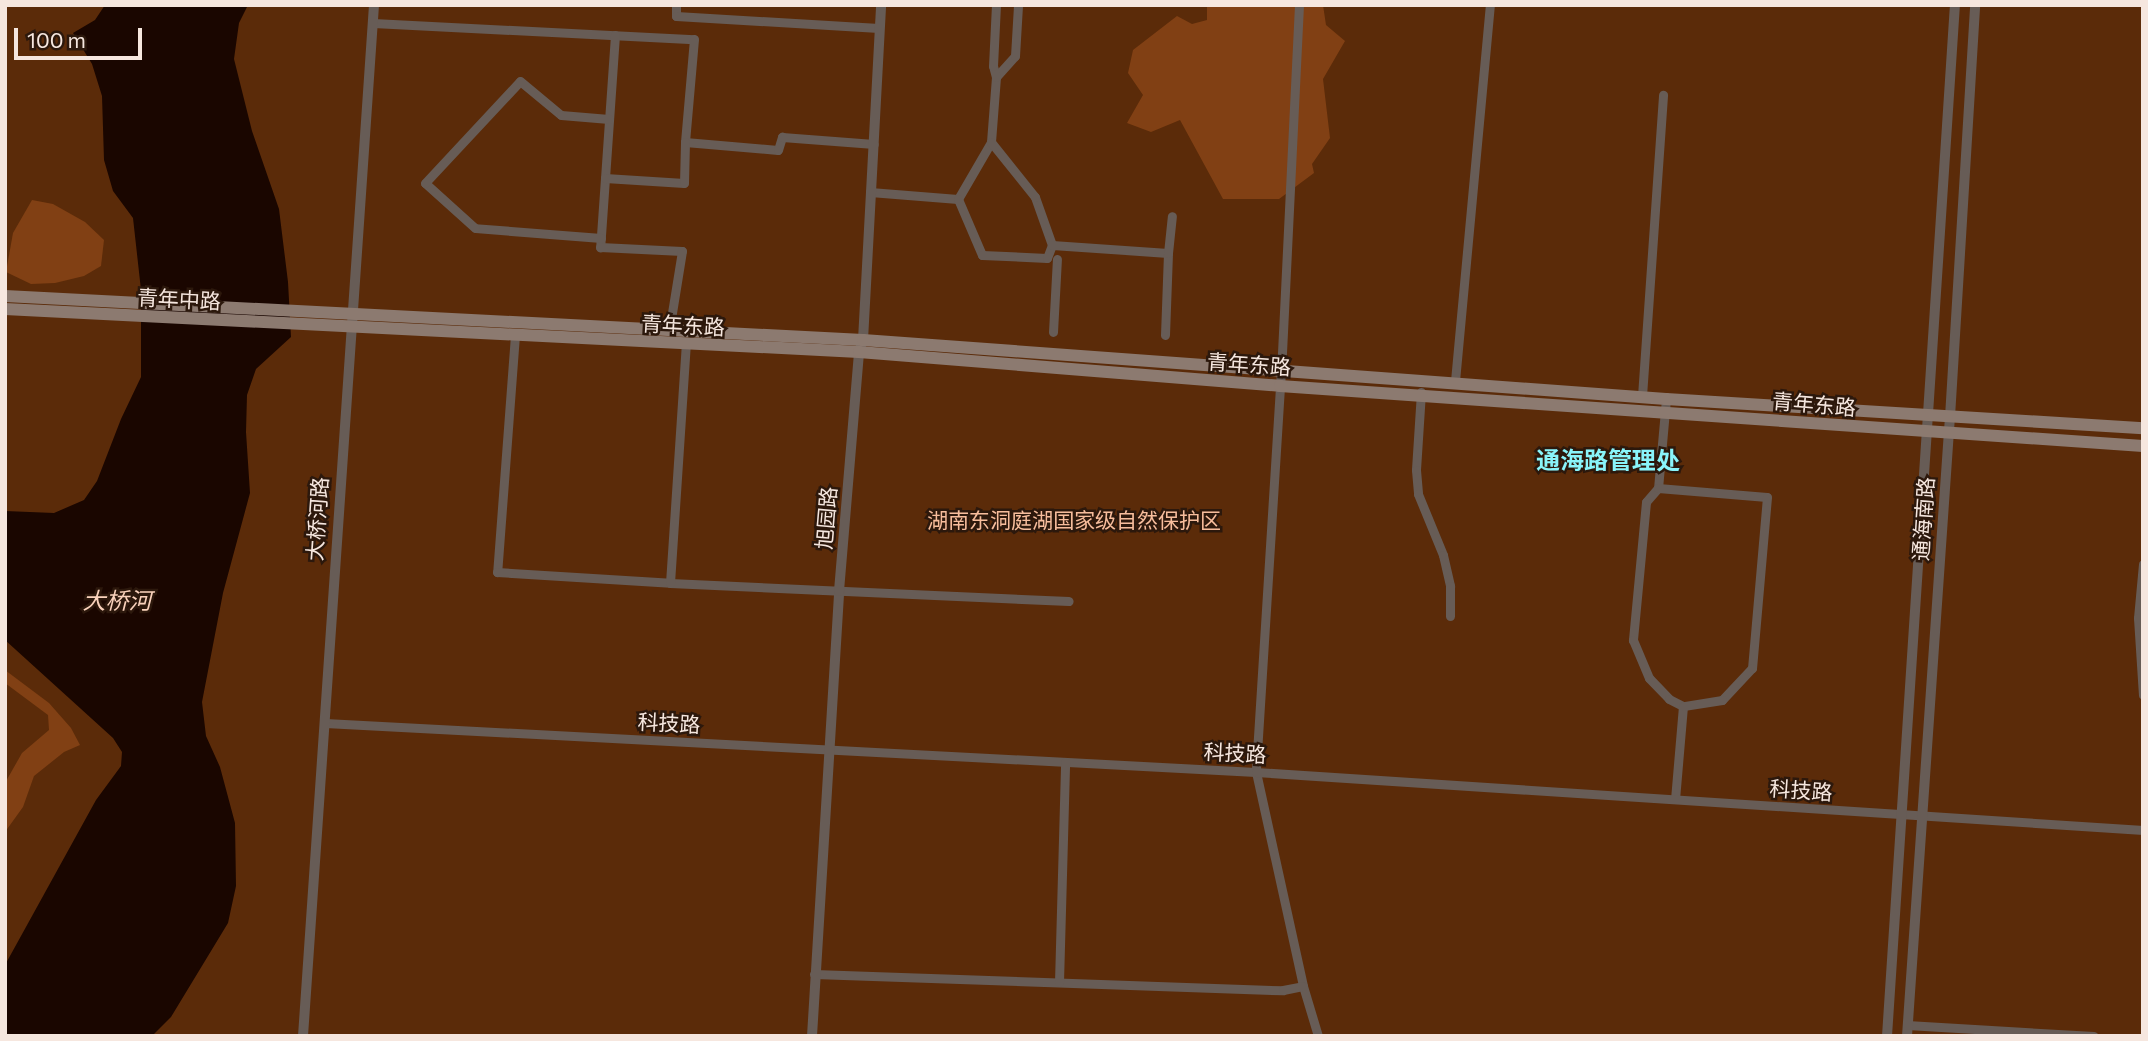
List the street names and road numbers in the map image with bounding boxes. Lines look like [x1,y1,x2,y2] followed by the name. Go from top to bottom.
[136,284,222,314] street label: 青年中路
[640,310,726,340] street label: 青年东路
[1206,349,1292,379] street label: 青年东路
[1771,388,1857,420] street label: 青年东路
[302,476,332,562] street label: 大桥河路
[1908,476,1938,562] street label: 通海南路
[811,486,841,550] street label: 旭园路
[637,709,701,737] street label: 科技路
[1203,739,1267,767] street label: 科技路
[1769,775,1833,805] street label: 科技路

